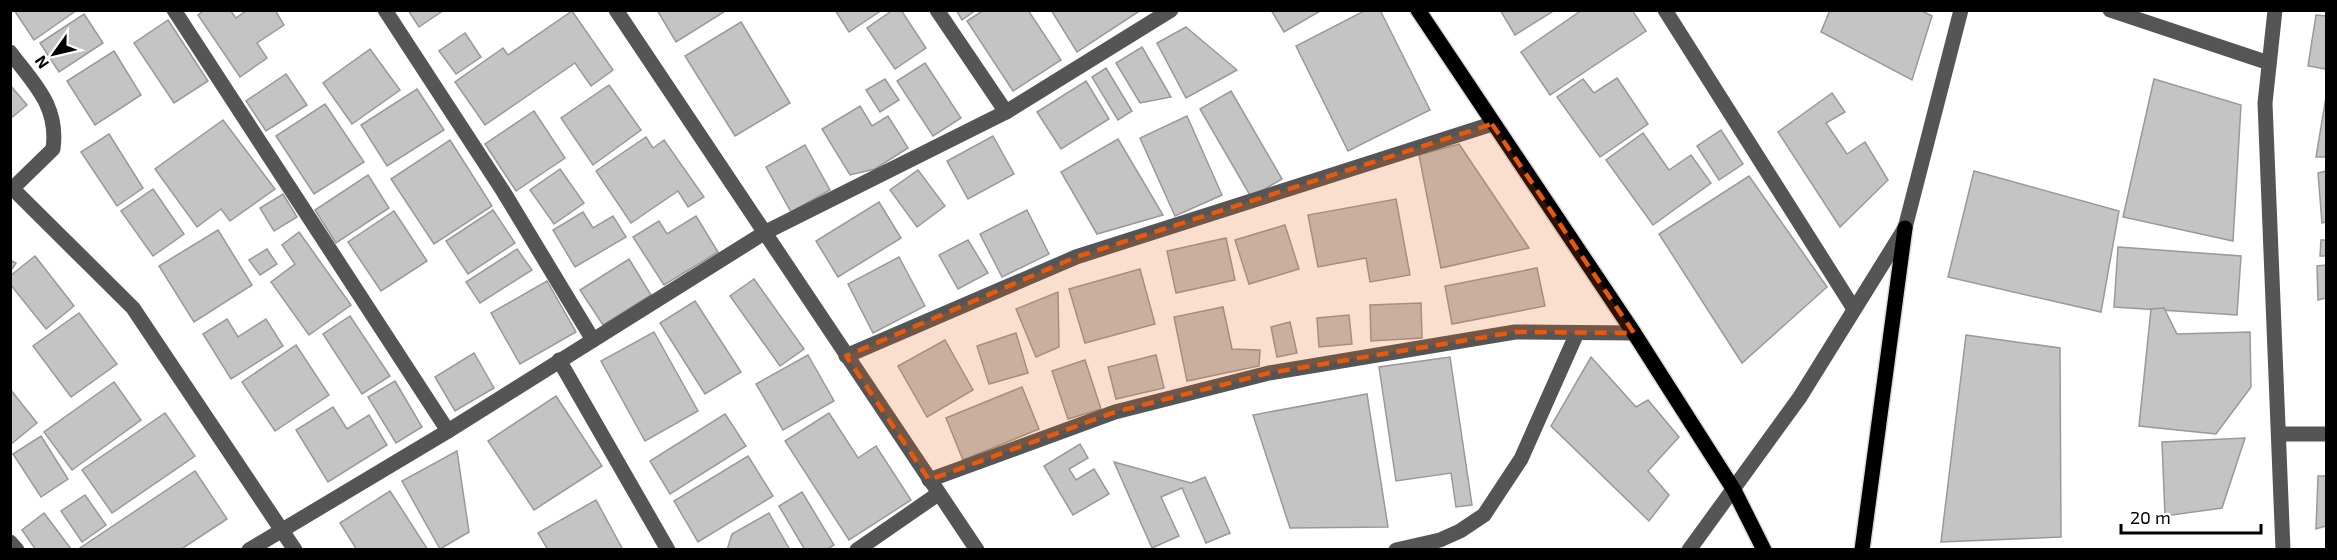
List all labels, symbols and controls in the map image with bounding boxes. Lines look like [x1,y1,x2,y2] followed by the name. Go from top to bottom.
[24,24,84,84] north arrow
[30,53,52,73] text: N
[2121,497,2260,535] scale bar
[2130,506,2171,528] text: 20 m

